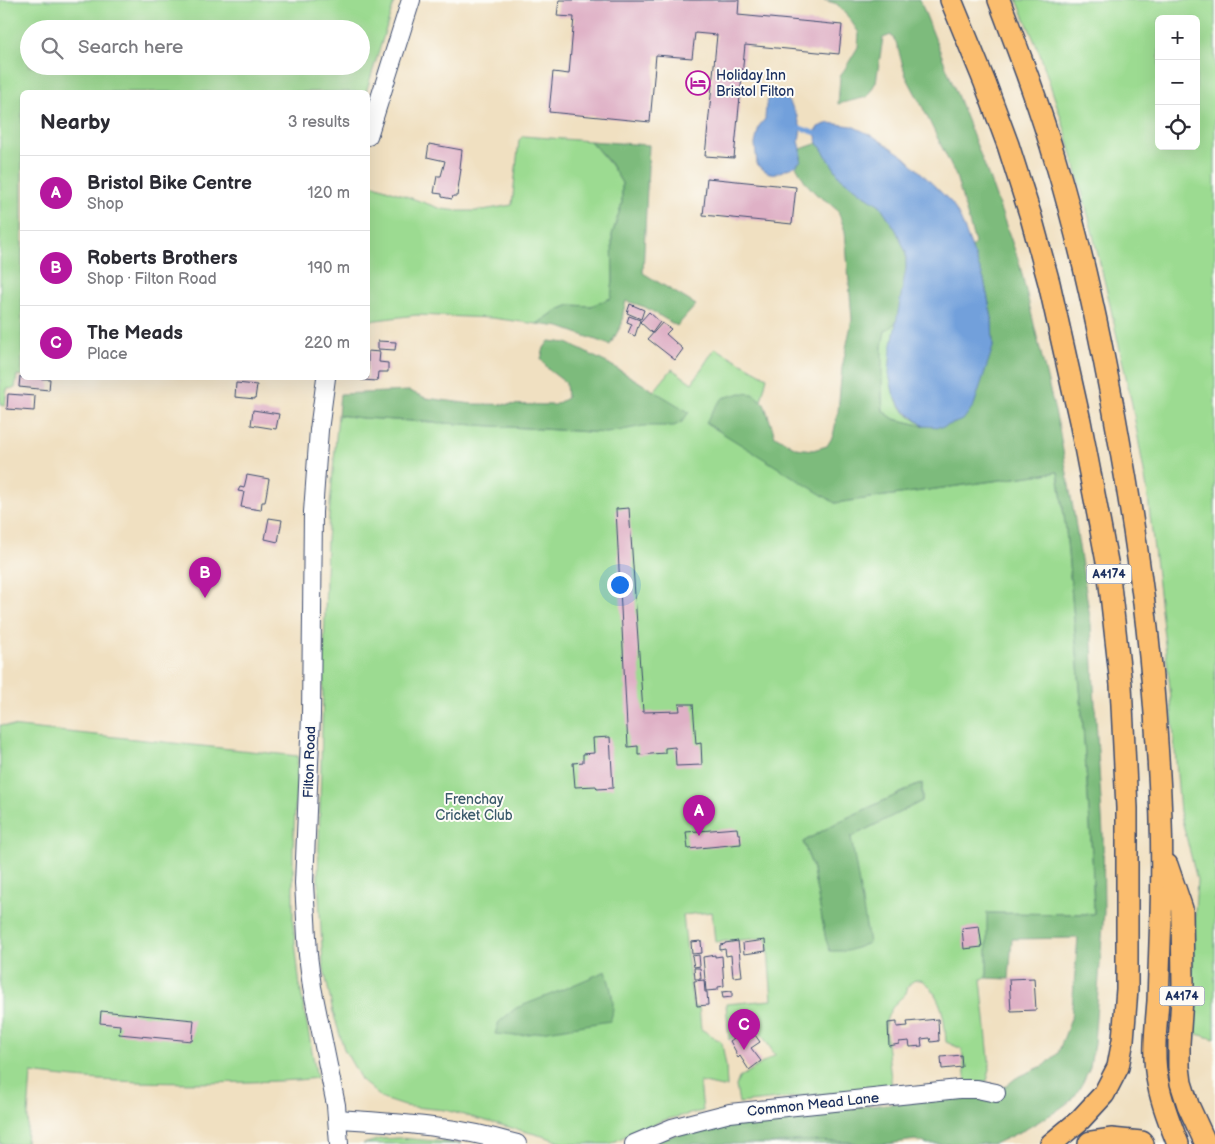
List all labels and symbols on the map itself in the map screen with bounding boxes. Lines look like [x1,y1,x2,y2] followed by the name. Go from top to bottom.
[716,67,794,100] place label: Holiday Inn Bristol Filton
[685,70,711,96] hotel icon: Holiday Inn Bristol Filton
[189,557,221,598] pin: B
[1086,564,1132,584] road number: A4174
[607,572,633,598] your location
[300,726,319,798] street label: Filton Road
[435,791,513,824] park label: Frenchay Cricket Club
[683,795,715,836] pin: A
[1160,986,1204,1006] road number: A4174
[728,1009,760,1050] pin: C
[746,1089,880,1120] street label: Common Mead Lane

